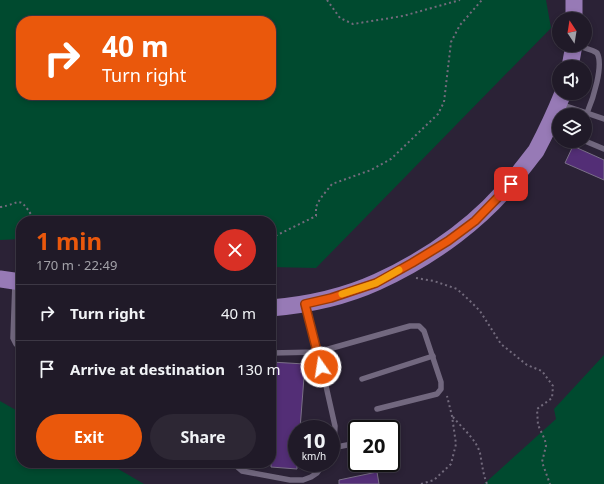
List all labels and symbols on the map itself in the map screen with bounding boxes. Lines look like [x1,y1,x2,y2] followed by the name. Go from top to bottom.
[552,12,592,52] north arrow
[494,167,528,201] pin
[300,346,342,388] position arrow
[348,420,400,472] speed limit sign: 20

